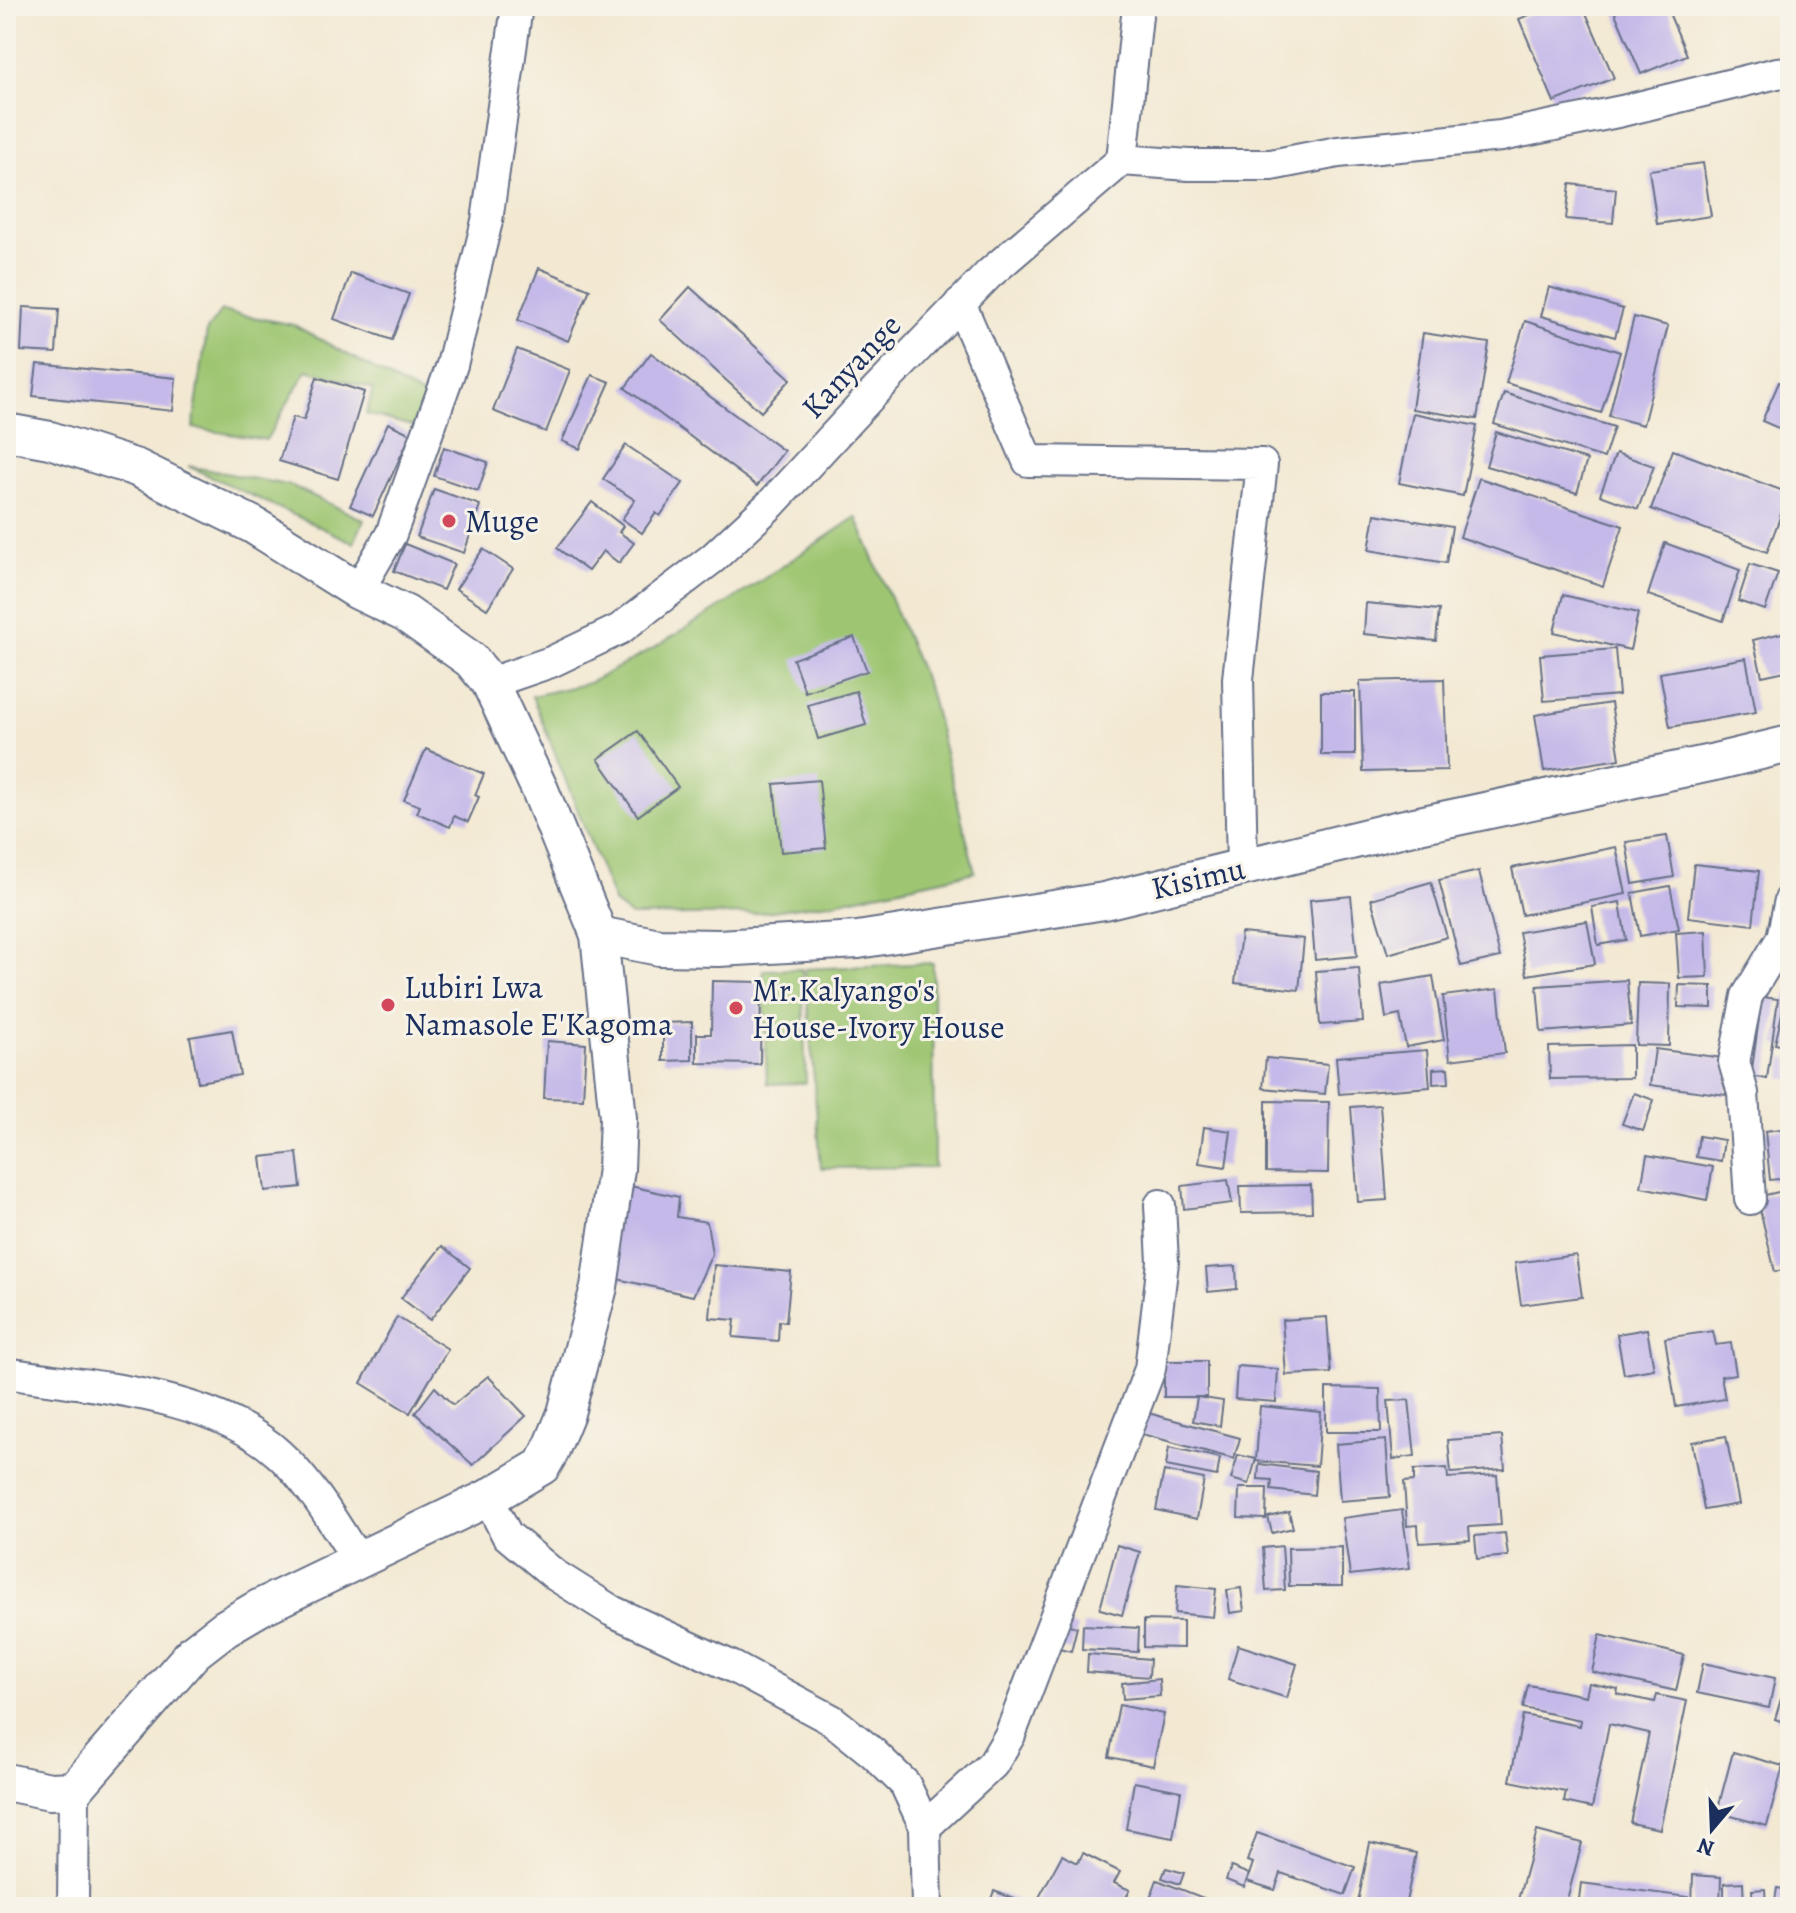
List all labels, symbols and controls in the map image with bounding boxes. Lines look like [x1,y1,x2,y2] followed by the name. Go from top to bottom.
[791,304,911,428] street label: Kanyange
[465,499,539,543] place label: Muge
[440,512,458,530] marker: Muge
[1147,846,1250,910] street label: Kisimu
[404,965,673,1046] place label: Lubiri Lwa Namasole E'Kagoma
[752,968,1005,1049] place label: Mr.Kalyango's House-Ivory House
[379,996,397,1014] marker: Lubiri Lwa Namasole E'Kagoma
[727,999,745,1017] marker: Mr.Kalyango's House-Ivory House
[1672,1789,1752,1869] north arrow
[1693,1830,1718,1864] text: N

